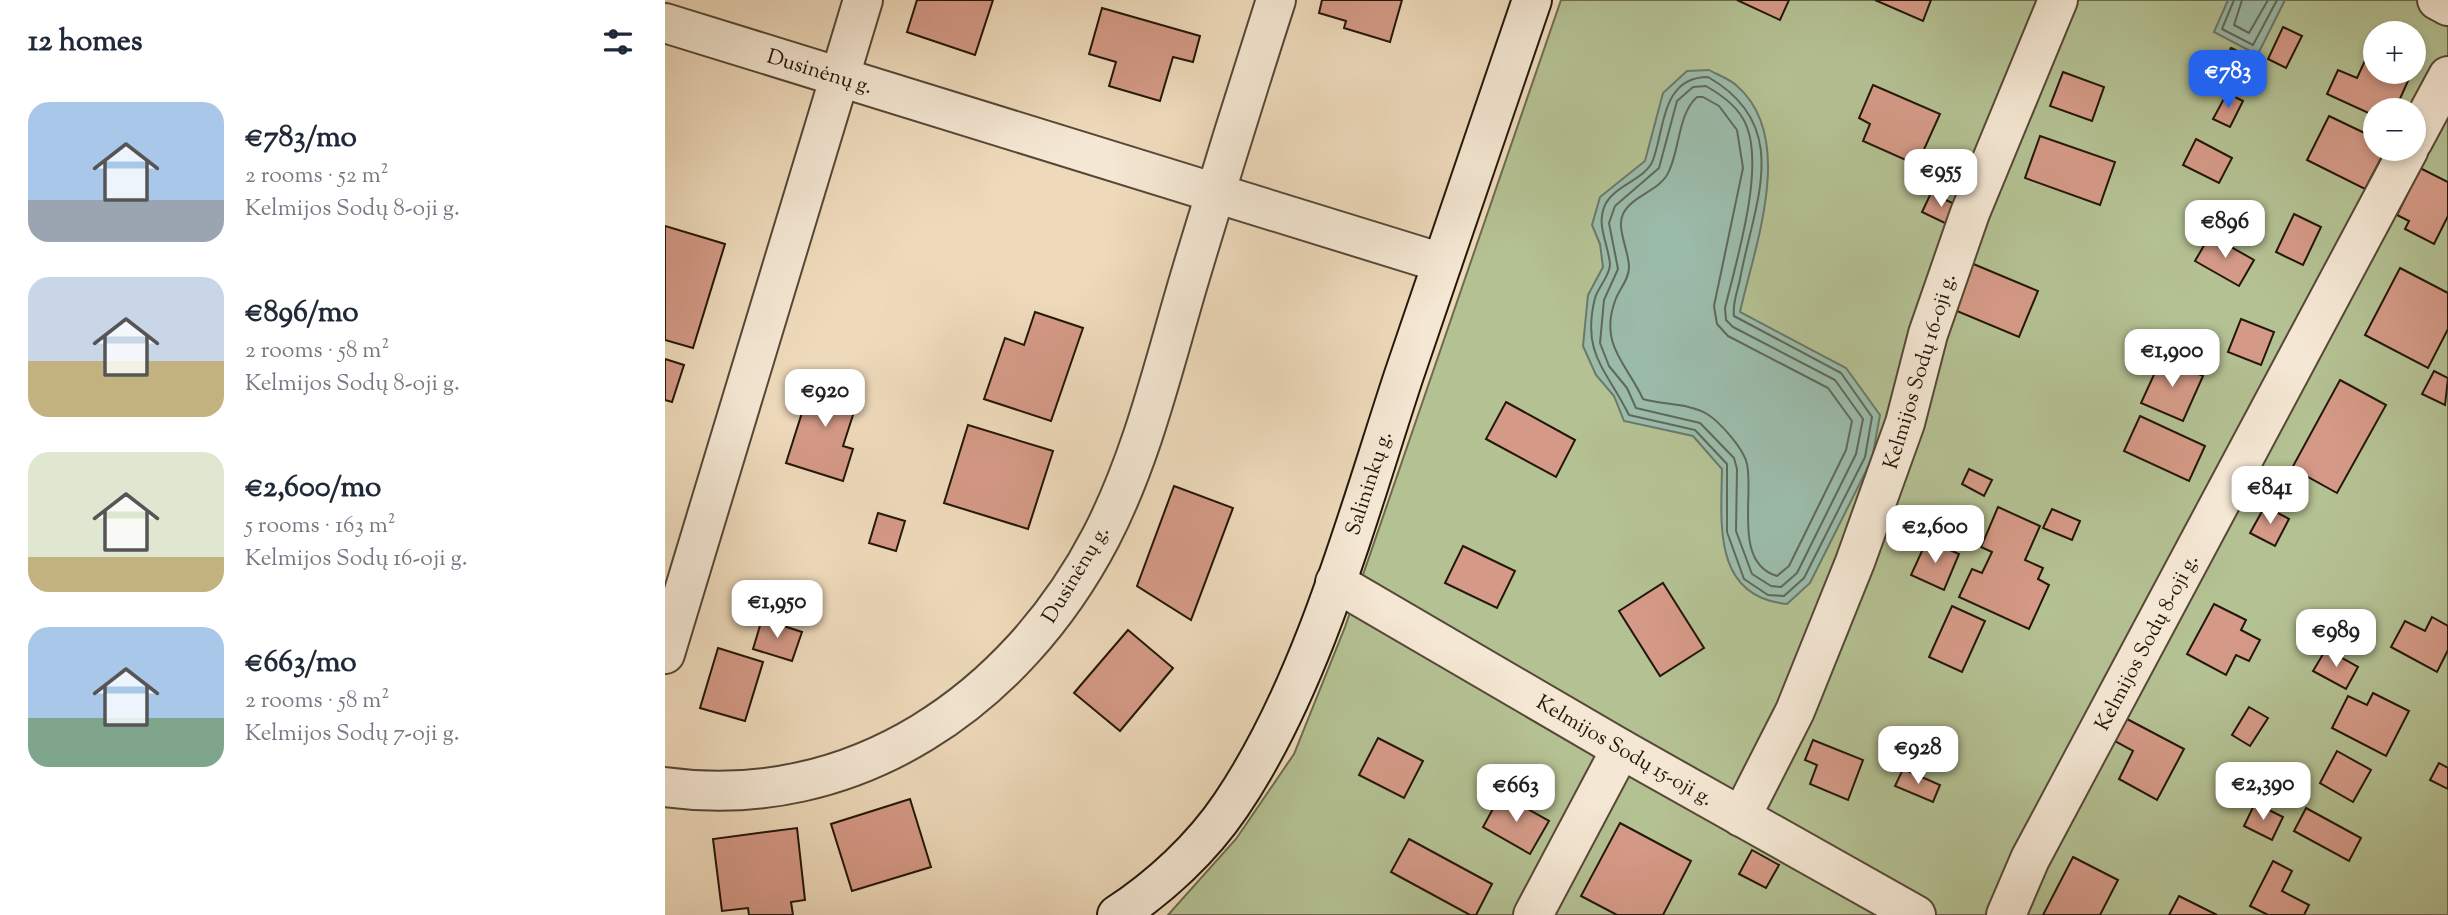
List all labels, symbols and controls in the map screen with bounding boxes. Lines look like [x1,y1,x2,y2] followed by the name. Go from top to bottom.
[28,21,143,64] text: 12 homes
[2363,21,2426,161] map controls
[2363,21,2426,84] button: +
[599,23,637,61] icon: filters
[763,43,876,103] street label: Dusinėnų g.
[2187,50,2269,110] pin: €783
[2205,56,2251,89] text: €783
[2363,98,2426,161] button: −
[245,117,357,160] text: €783/mo
[84,130,168,214] icon: home
[1900,150,1982,209] pin: €955
[1920,155,1962,188] text: €955
[245,160,388,193] text: 2 rooms · 52 m²
[245,193,460,226] text: Kelmijos Sodų 8-oji g.
[2184,201,2266,260] pin: €896
[2201,206,2249,239] text: €896
[1877,270,1965,473] street label: Kelmijos Sodų 16-oji g.
[245,292,359,335] text: €896/mo
[84,305,168,389] icon: home
[2115,330,2229,389] pin: €1,900
[245,335,389,368] text: 2 rooms · 58 m²
[2141,335,2203,368] text: €1,900
[245,368,460,401] text: Kelmijos Sodų 8-oji g.
[784,370,866,429] pin: €920
[801,375,849,408] text: €920
[1339,428,1401,540] street label: Salininkų g.
[2229,466,2311,526] pin: €841
[245,467,381,510] text: €2,600/mo
[2248,472,2292,505] text: €841
[84,480,168,564] icon: home
[1878,505,1992,565] pin: €2,600
[245,510,395,543] text: 5 rooms · 163 m²
[1902,511,1968,544] text: €2,600
[1036,520,1118,630] street label: Dusinėnų g.
[245,543,468,576] text: Kelmijos Sodų 16-oji g.
[2088,549,2207,737] street label: Kelmijos Sodų 8-oji g.
[720,580,834,640] pin: €1,950
[748,586,806,619] text: €1,950
[2295,610,2377,669] pin: €989
[2312,615,2360,648] text: €989
[245,642,357,685] text: €663/mo
[84,655,168,739] icon: home
[245,685,389,718] text: 2 rooms · 58 m²
[1530,689,1718,815] street label: Kelmijos Sodų 15-oji g.
[245,718,459,751] text: Kelmijos Sodų 7-oji g.
[1877,726,1959,786] pin: €928
[1894,732,1942,765] text: €928
[2206,762,2320,822] pin: €2,390
[1475,764,1557,824] pin: €663
[2232,768,2294,801] text: €2,390
[1493,770,1539,803] text: €663

